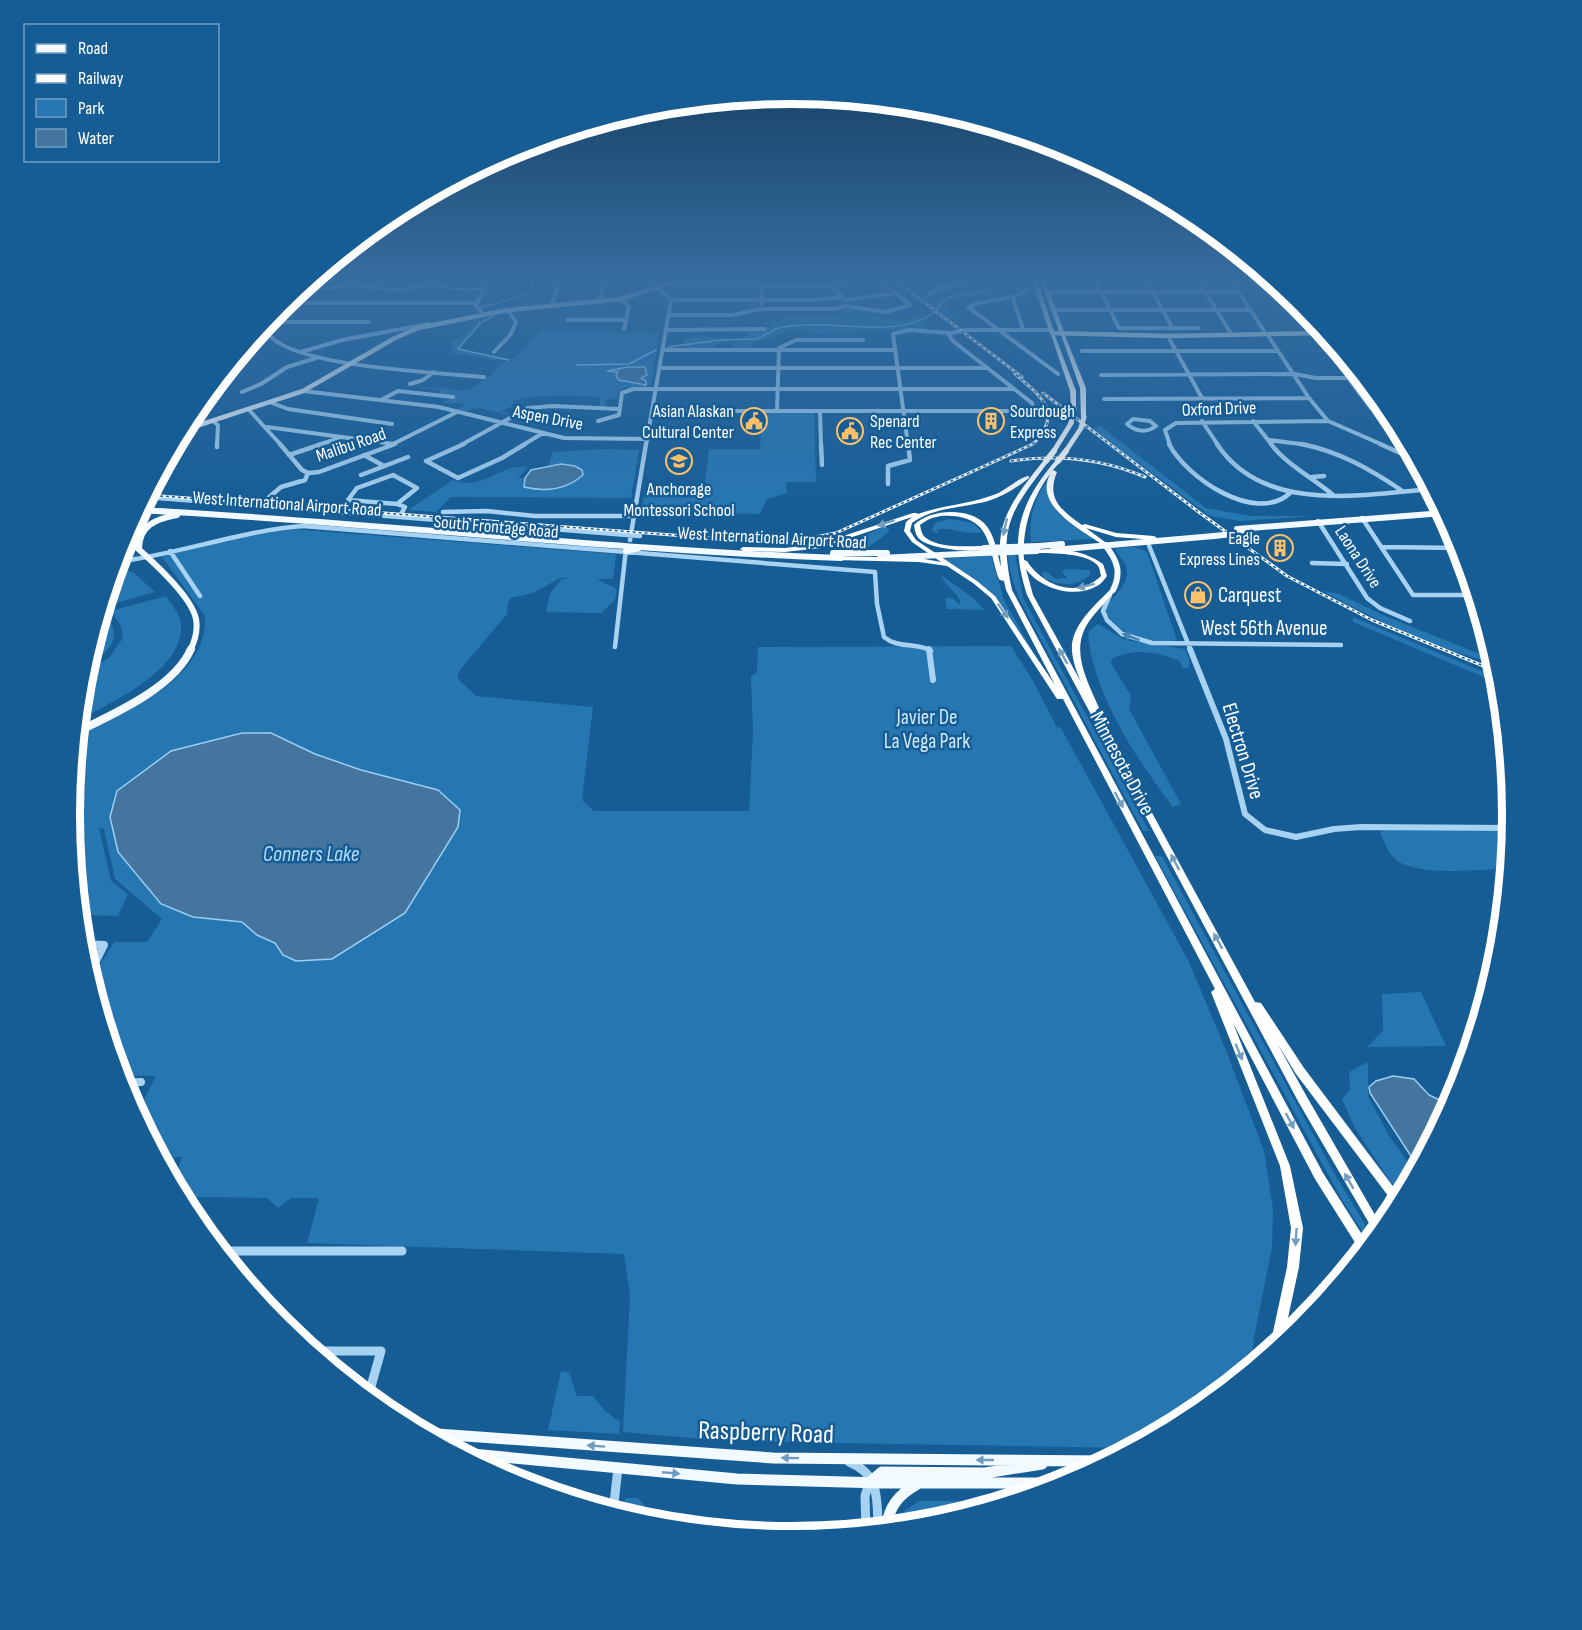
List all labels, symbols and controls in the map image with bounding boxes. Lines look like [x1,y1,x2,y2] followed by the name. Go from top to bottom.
[24,24,219,162] legend
[78,38,108,59] text: Road
[78,68,123,89] text: Railway
[78,98,104,119] text: Park
[78,128,114,149] text: Water
[1181,397,1257,421] street label: Oxford Drive
[510,401,585,435] street label: Aspen Drive
[642,401,734,443] place label: Asian Alaskan Cultural Center
[1010,401,1075,443] place label: Sourdough Express
[739,406,769,436] public building icon: Asian Alaskan Cultural Center
[976,406,1006,436] building icon: Sourdough Express
[870,411,937,453] place label: Spenard Rec Center
[835,416,865,446] public building icon: Spenard Rec Center
[313,423,389,467] street label: Malibu Road
[664,446,694,476] school or university icon: Anchorage Montessori School
[623,479,735,521] place label: Anchorage Montessori School
[192,487,382,521] street label: West International Airport Road
[433,511,559,543] street label: South Frontage Road
[877,518,895,528] one-way arrow
[1000,518,1010,536] one-way arrow
[1330,522,1386,592] street label: Laona Drive
[677,523,867,553] street label: West International Airport Road
[1179,528,1260,570] place label: Eagle Express Lines
[1265,533,1295,563] building icon: Eagle Express Lines
[1183,580,1213,610] shop icon: Carquest
[1077,581,1096,591] one-way arrow
[1218,583,1282,608] place label: Carquest
[997,603,1008,619] one-way arrow
[1201,616,1327,641] street label: West 56th Avenue
[1121,632,1139,642] one-way arrow
[1057,648,1068,664] one-way arrow
[1217,700,1269,802] street label: Electron Drive
[884,705,970,754] park label: Javier De La Vega Park
[1084,707,1160,819] street label: Minnesota Drive
[1114,792,1124,809] one-way arrow
[263,841,360,868] water label: Conners Lake
[1170,854,1180,871] one-way arrow
[1213,932,1223,949] one-way arrow
[1235,1043,1244,1061] one-way arrow
[1285,1113,1295,1130] one-way arrow
[1344,1173,1355,1189] one-way arrow
[1291,1228,1301,1247] one-way arrow
[698,1415,834,1451] street label: Raspberry Road
[586,1441,605,1451] one-way arrow
[781,1453,800,1463] one-way arrow
[976,1455,995,1465] one-way arrow
[662,1468,681,1478] one-way arrow

